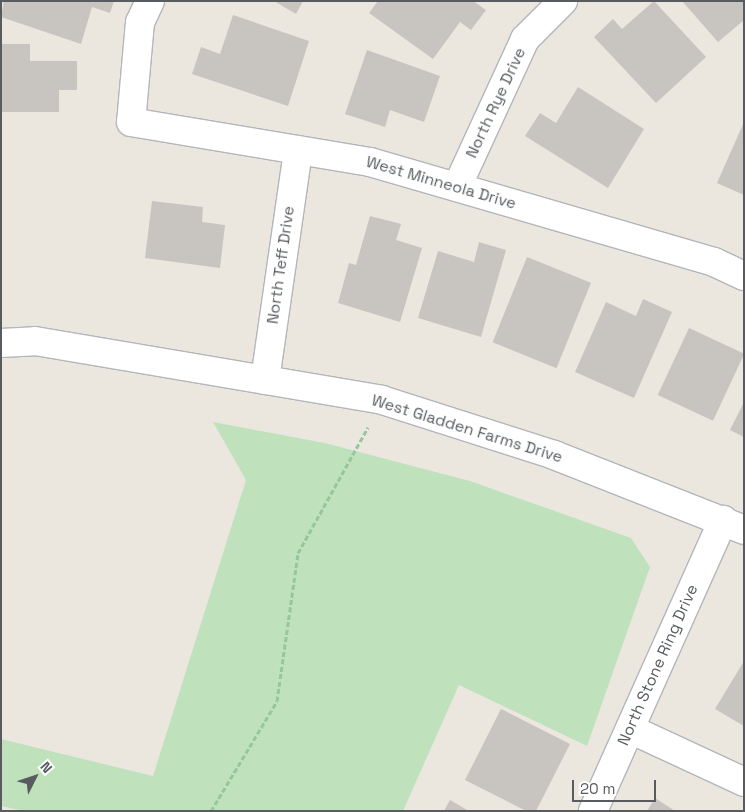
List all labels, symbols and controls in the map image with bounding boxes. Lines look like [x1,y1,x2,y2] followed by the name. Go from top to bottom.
[462,45,530,161] street label: North Rye Drive
[364,152,518,214] street label: West Minneola Drive
[263,205,299,325] street label: North Teff Drive
[369,391,565,467] street label: West Gladden Farms Drive
[614,581,702,749] street label: North Stone Ring Drive
[10,752,60,802] north arrow
[36,758,56,777] text: N
[575,770,659,802] scale bar
[580,779,615,798] text: 20 m

